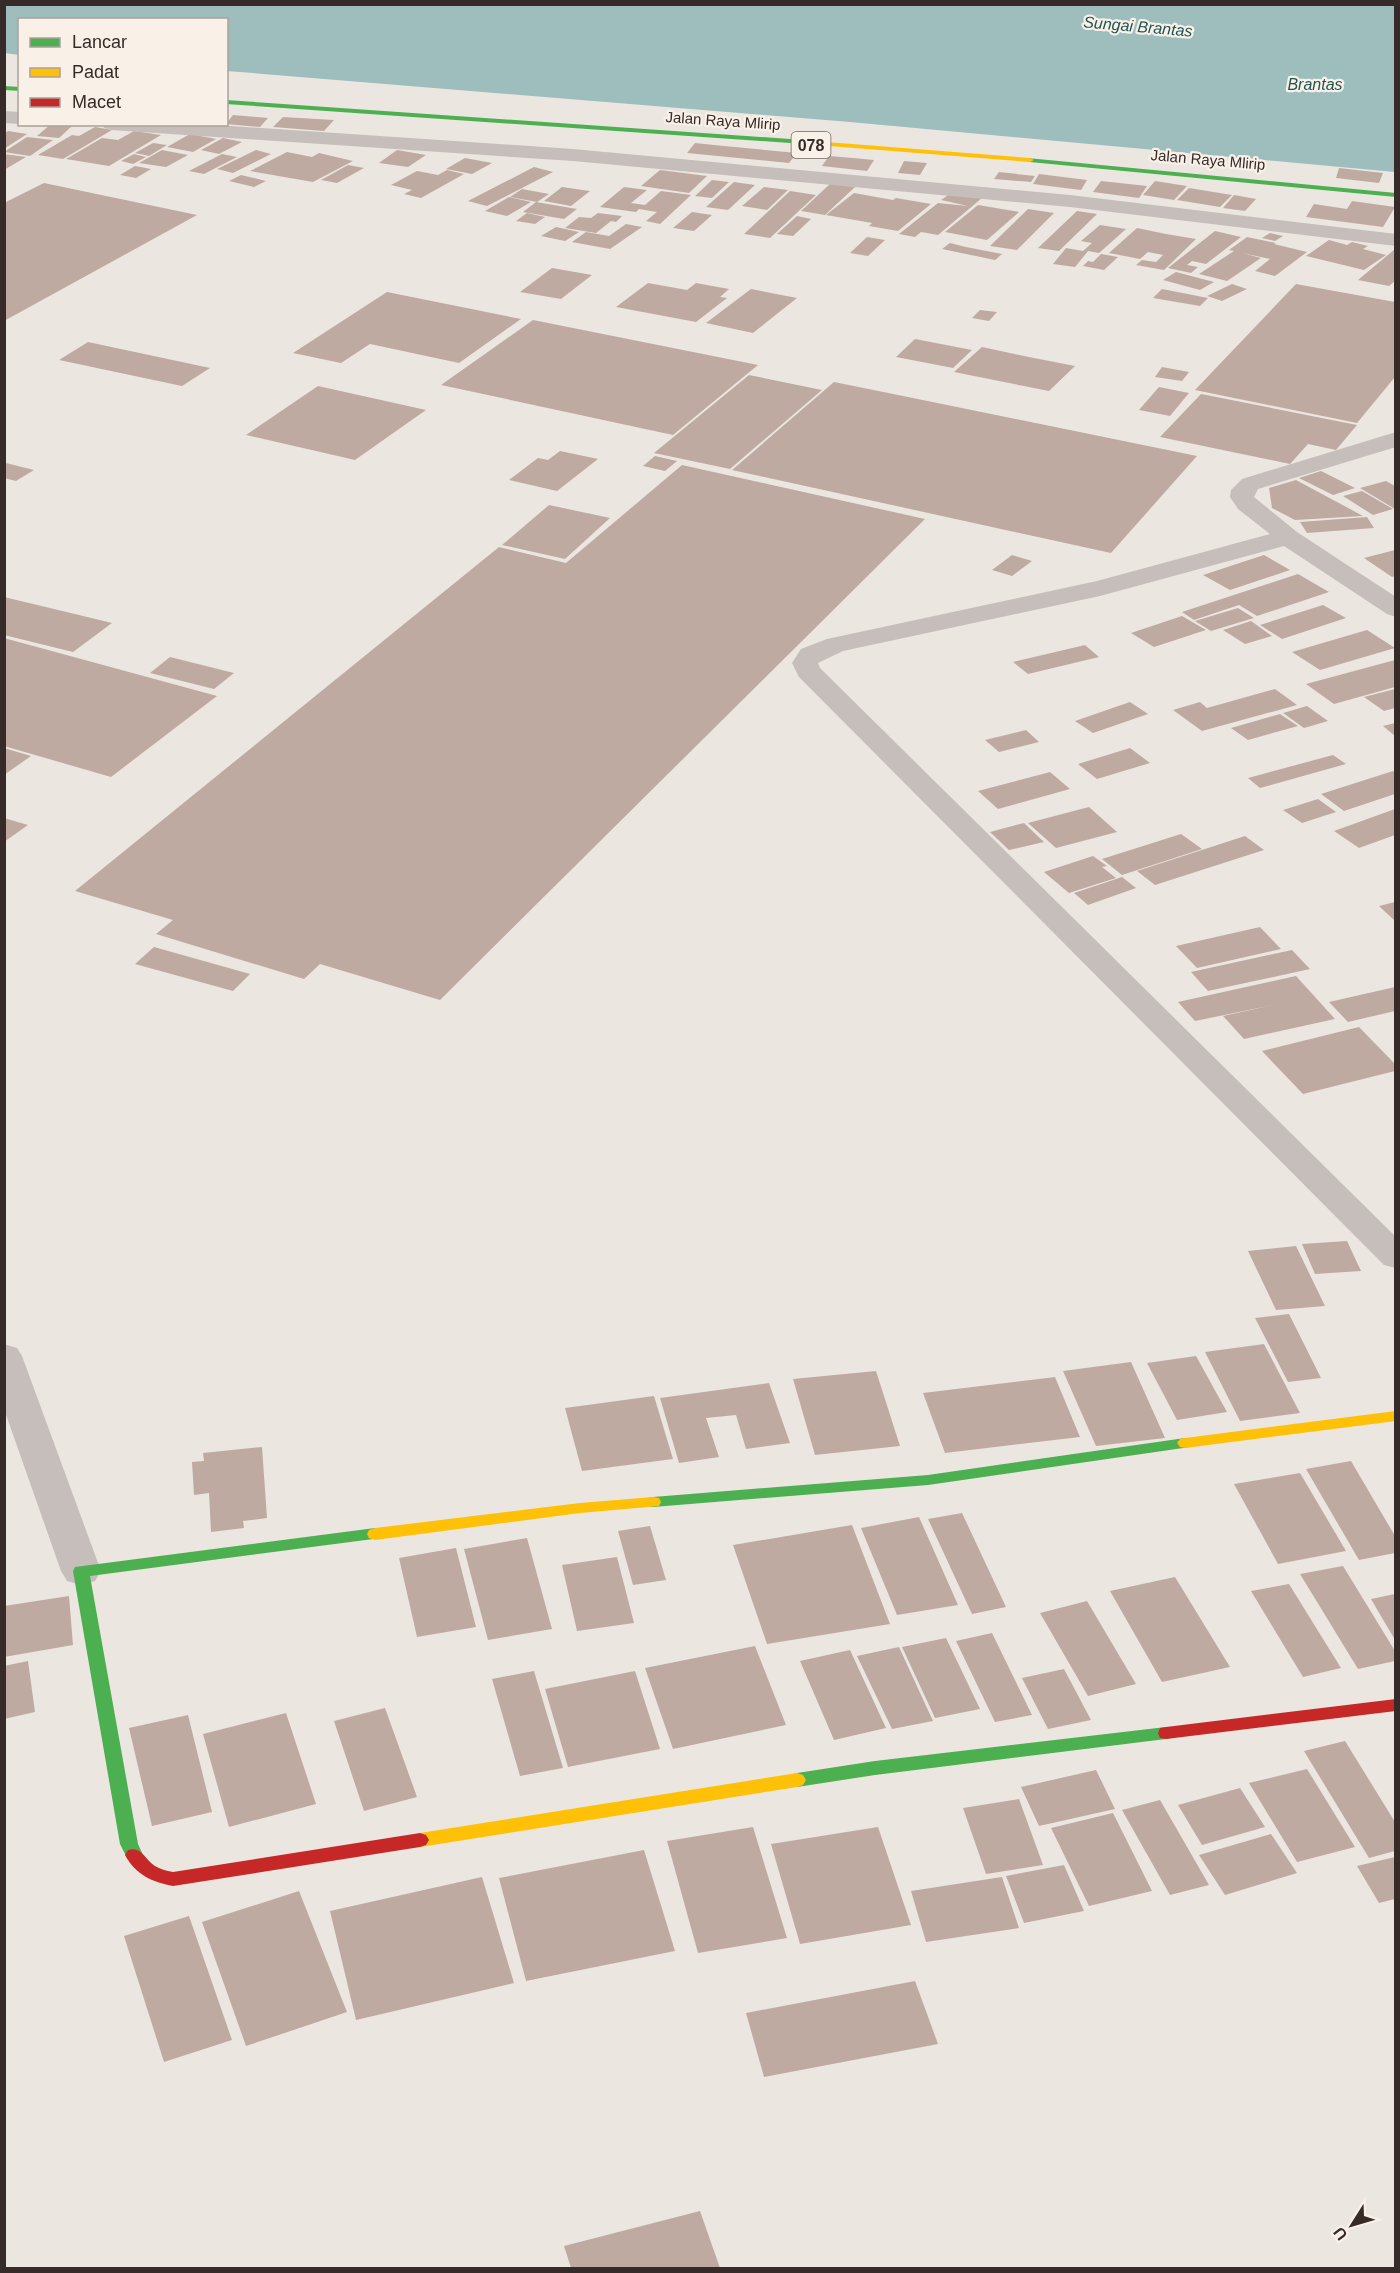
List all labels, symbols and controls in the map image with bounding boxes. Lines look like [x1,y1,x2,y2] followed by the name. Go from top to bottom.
[1083,13,1193,40] water label: Sungai Brantas
[18,18,228,126] legend
[72,32,127,52] text: Lancar
[72,62,119,82] text: Padat
[1287,76,1343,93] water label: Brantas
[72,92,121,112] text: Macet
[665,108,781,133] street label: Jalan Raya Mlirip
[792,132,830,158] road number: 078
[1150,146,1266,173] street label: Jalan Raya Mlirip
[1322,2195,1382,2255] north arrow
[1330,2224,1351,2243] text: U

